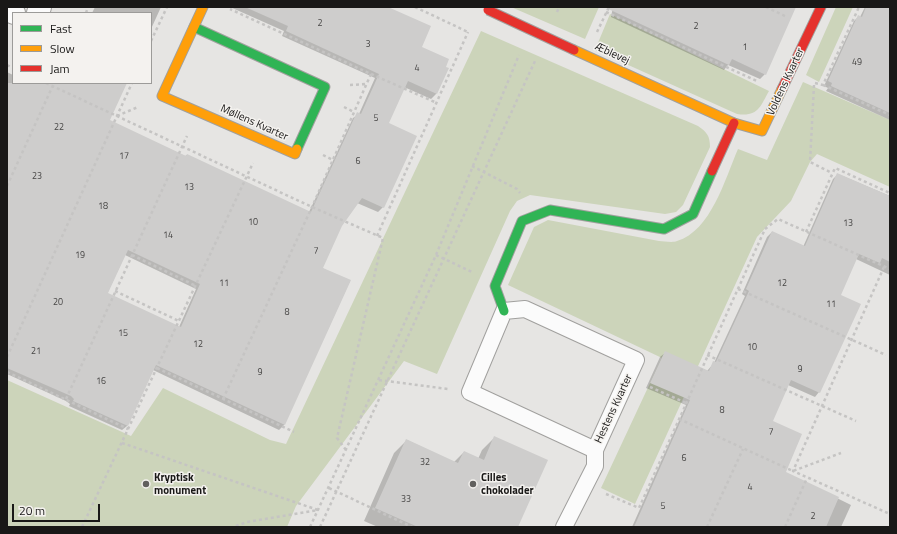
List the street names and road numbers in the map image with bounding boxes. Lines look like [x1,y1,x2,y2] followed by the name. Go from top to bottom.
[593,40,631,68] street label: Æblevej
[765,46,807,118] street label: Voldens Kvarter
[218,102,290,144] street label: Møllens Kvarter
[592,372,636,446] street label: Hestens Kvarter

